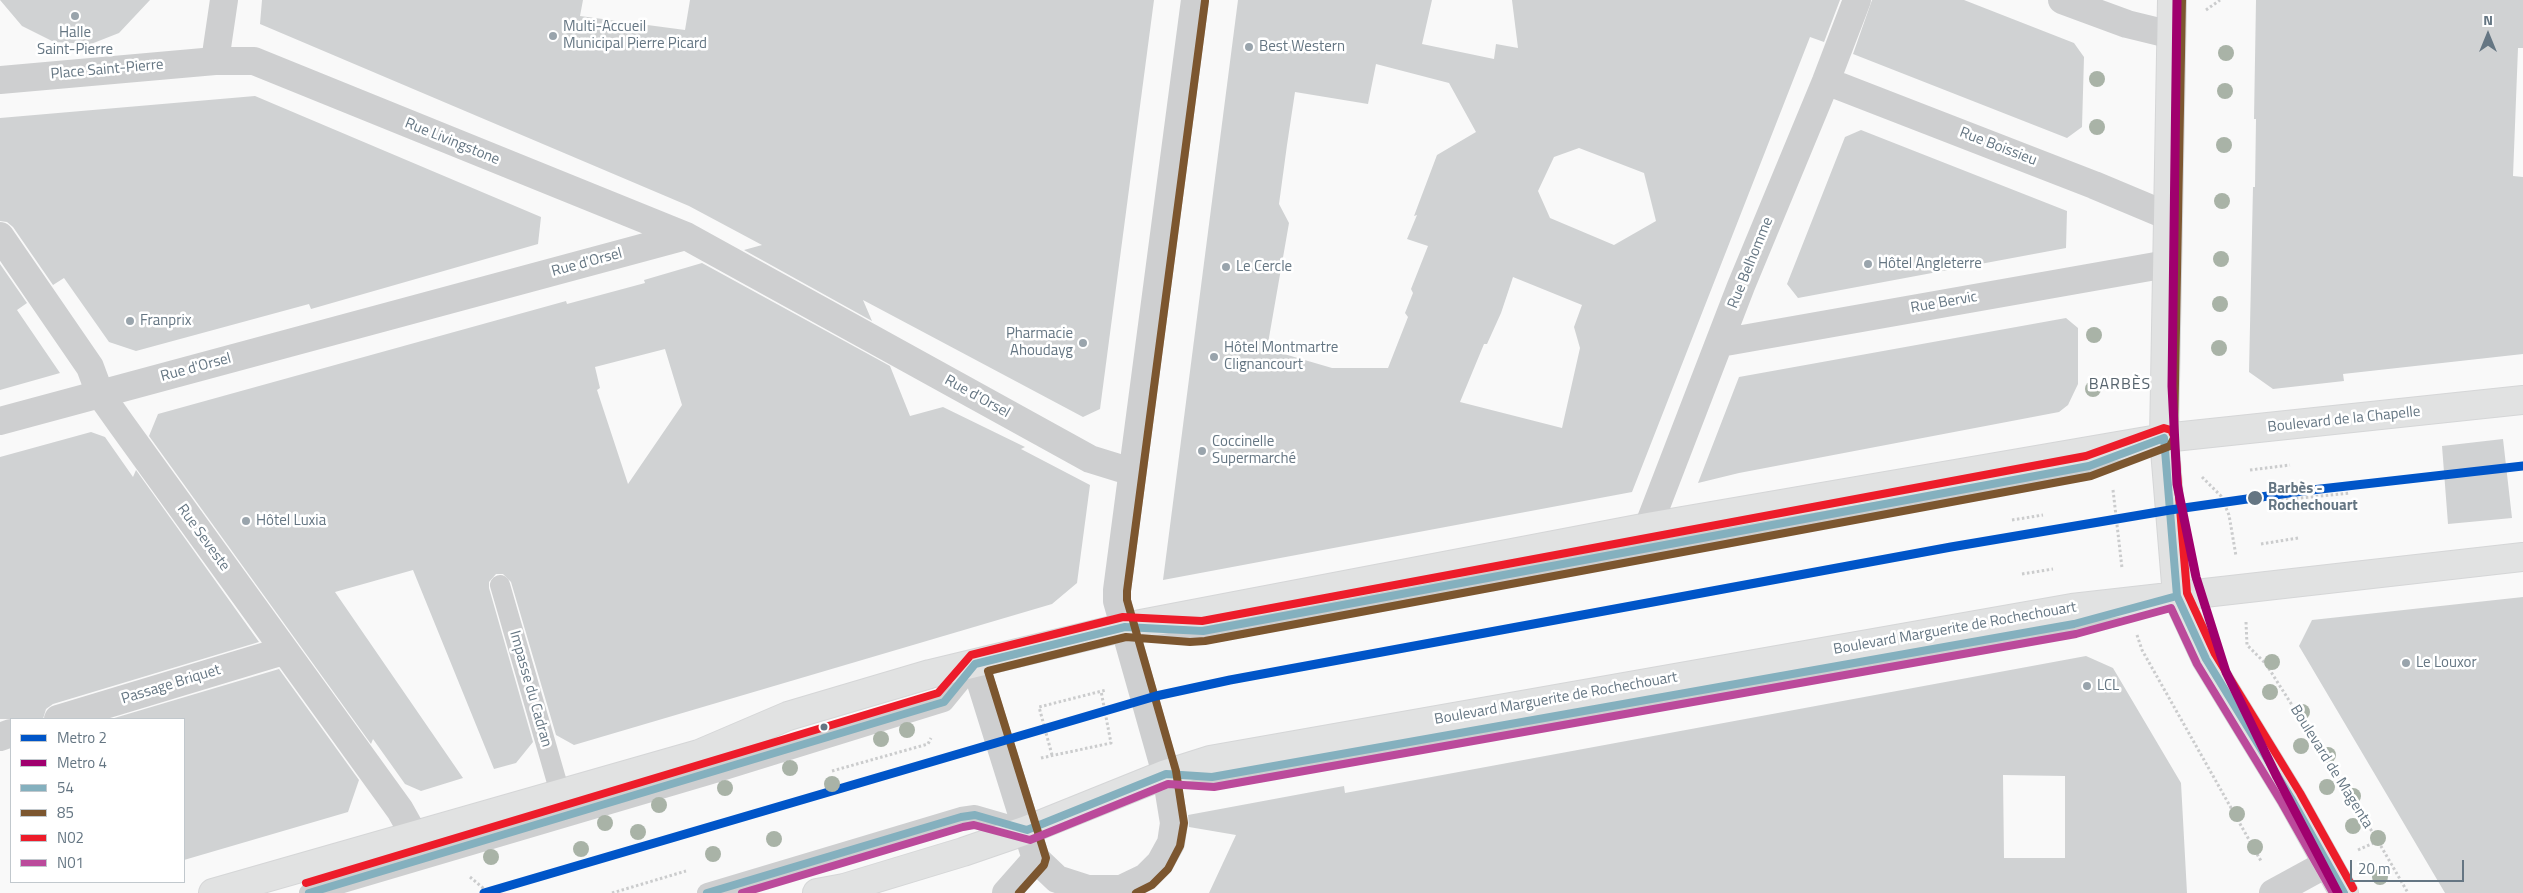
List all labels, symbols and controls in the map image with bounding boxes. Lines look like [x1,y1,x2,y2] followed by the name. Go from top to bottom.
[2483,9,2493,30] text: N
[69,10,81,22] marker: Halle Saint-Pierre
[2463,10,2513,60] north arrow
[563,18,707,53] place label: Multi-Accueil Municipal Pierre Picard
[37,24,113,59] place label: Halle Saint-Pierre
[547,30,559,42] marker: Multi-Accueil Municipal Pierre Picard
[1259,38,1345,56] place label: Best Western
[1243,41,1255,53] marker: Best Western
[50,56,164,84] street label: Place Saint-Pierre
[402,115,502,169] street label: Rue Livingstone
[1957,124,2039,170] street label: Rue Boissieu
[1724,215,1778,311] street label: Rue Belhomme
[550,245,624,281] street label: Rue d'Orsel
[1878,255,1982,273] place label: Hôtel Angleterre
[1236,258,1292,276] place label: Le Cercle
[1862,258,1874,270] marker: Hôtel Angleterre
[1220,261,1232,273] marker: Le Cercle
[1909,288,1979,318] street label: Rue Bervic
[140,312,191,330] place label: Franprix
[124,315,136,327] marker: Franprix
[1006,325,1073,360] place label: Pharmacie Ahoudayg
[1077,337,1089,349] marker: Pharmacie Ahoudayg
[1224,339,1338,374] place label: Hôtel Montmartre Clignancourt
[159,350,233,386] street label: Rue d'Orsel
[1208,351,1220,363] marker: Hôtel Montmartre Clignancourt
[941,372,1013,422] street label: Rue d'Orsel
[2088,375,2152,395] district label: BARBÈS
[2267,403,2421,437] street label: Boulevard de la Chapelle
[1212,433,1296,468] place label: Coccinelle Supermarché
[1196,445,1208,457] marker: Coccinelle Supermarché
[2268,480,2358,515] place label: Barbès - Rochechouart
[2246,489,2264,507] marker: Barbès - Rochechouart
[173,501,233,575] street label: Rue Seveste
[256,512,326,530] place label: Hôtel Luxia
[240,515,252,527] marker: Hôtel Luxia
[1832,599,2078,659] street label: Boulevard Marguerite de Rochechouart
[505,629,555,749] street label: Impasse du Cadran
[2416,654,2477,672] place label: Le Louxor
[2400,657,2412,669] marker: Le Louxor
[119,661,223,709] street label: Passage Briquet
[1433,669,1679,729] street label: Boulevard Marguerite de Rochechouart
[2097,677,2119,695] place label: LCL
[2081,680,2093,692] marker: LCL
[2286,702,2376,832] street label: Boulevard de Magenta
[10,718,185,883] legend
[819,722,829,732] unlabelled marker
[57,726,107,749] text: Metro 2
[57,751,107,774] text: Metro 4
[57,776,74,799] text: 54
[57,801,74,824] text: 85
[57,826,84,849] text: N02
[2353,850,2467,882] scale bar
[57,851,84,874] text: N01
[2358,857,2391,880] text: 20 m

